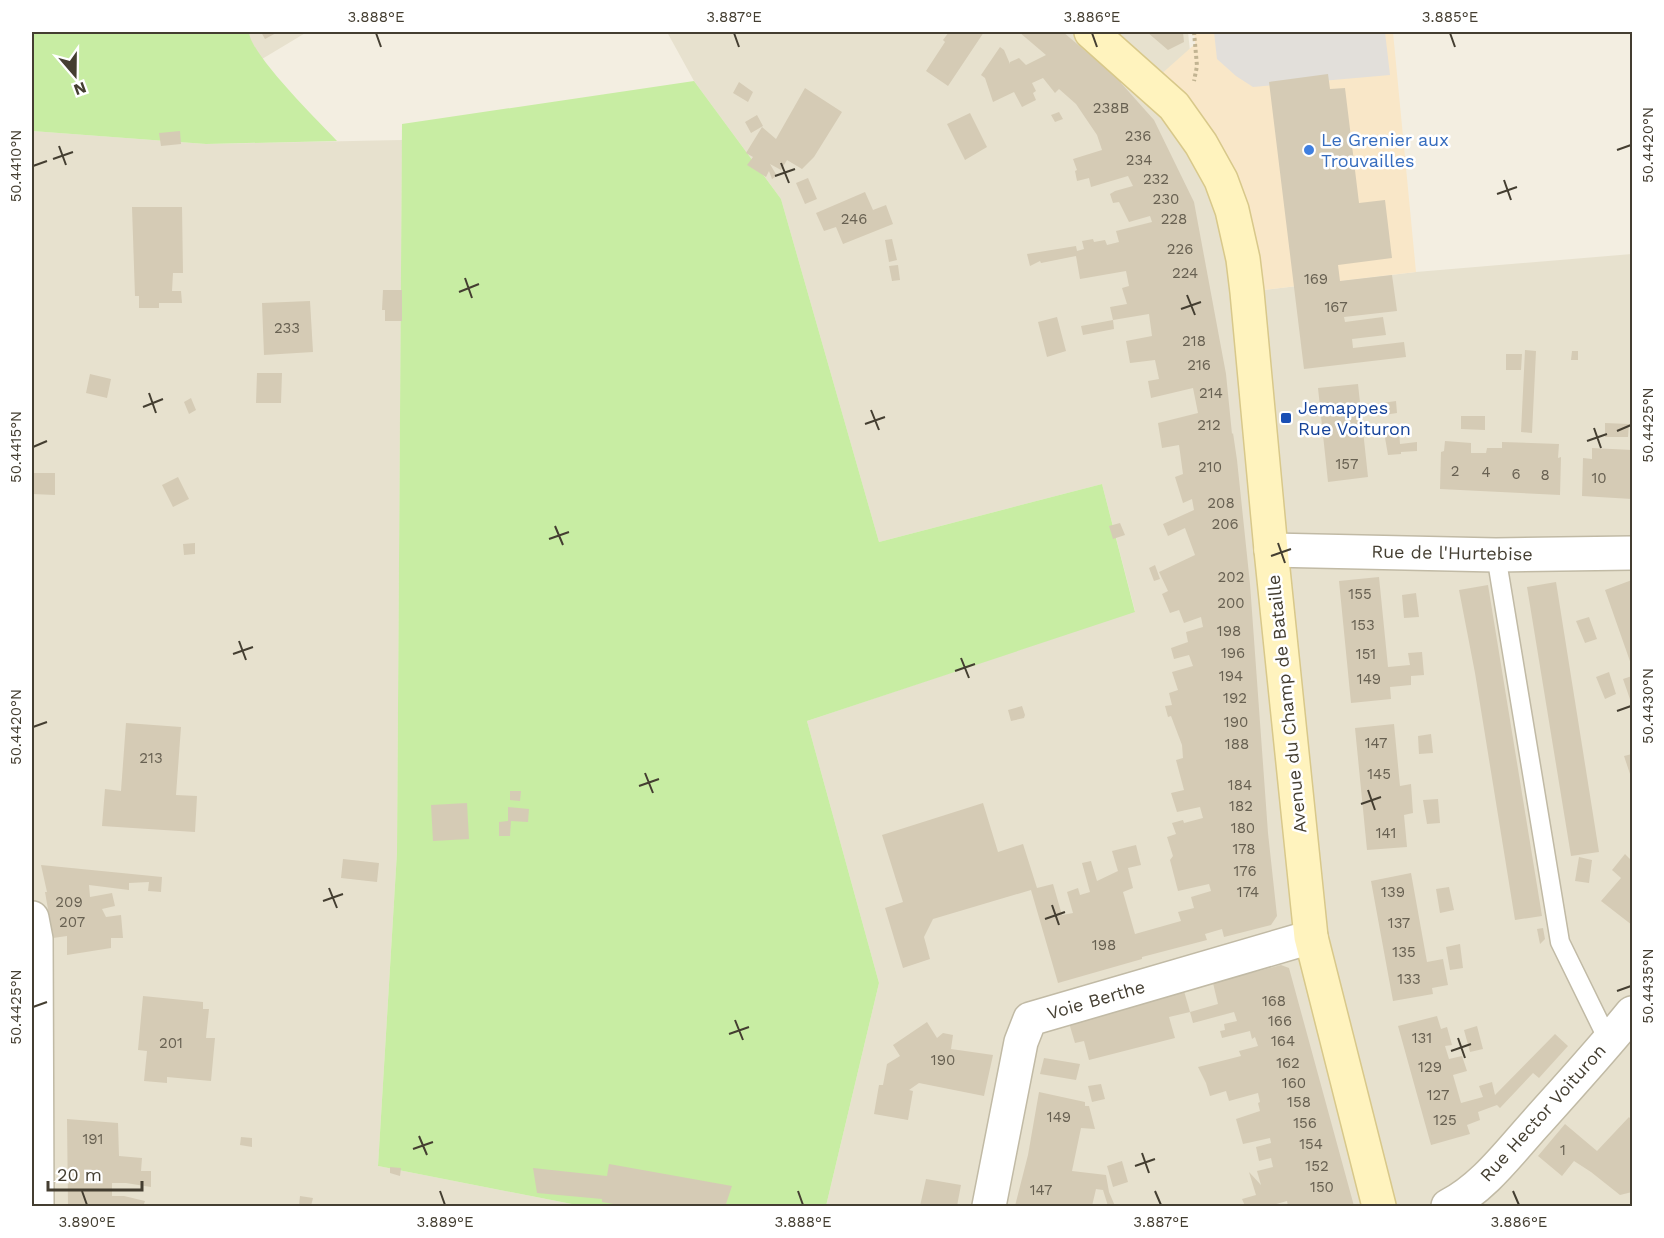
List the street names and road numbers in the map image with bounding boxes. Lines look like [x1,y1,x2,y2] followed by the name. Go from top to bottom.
[1371,541,1533,564] street label: Rue de l'Hurtebise
[1262,574,1311,834] street label: Avenue du Champ de Bataille
[1044,976,1147,1024] street label: Voie Berthe
[1475,1040,1610,1186] street label: Rue Hector Voituron

